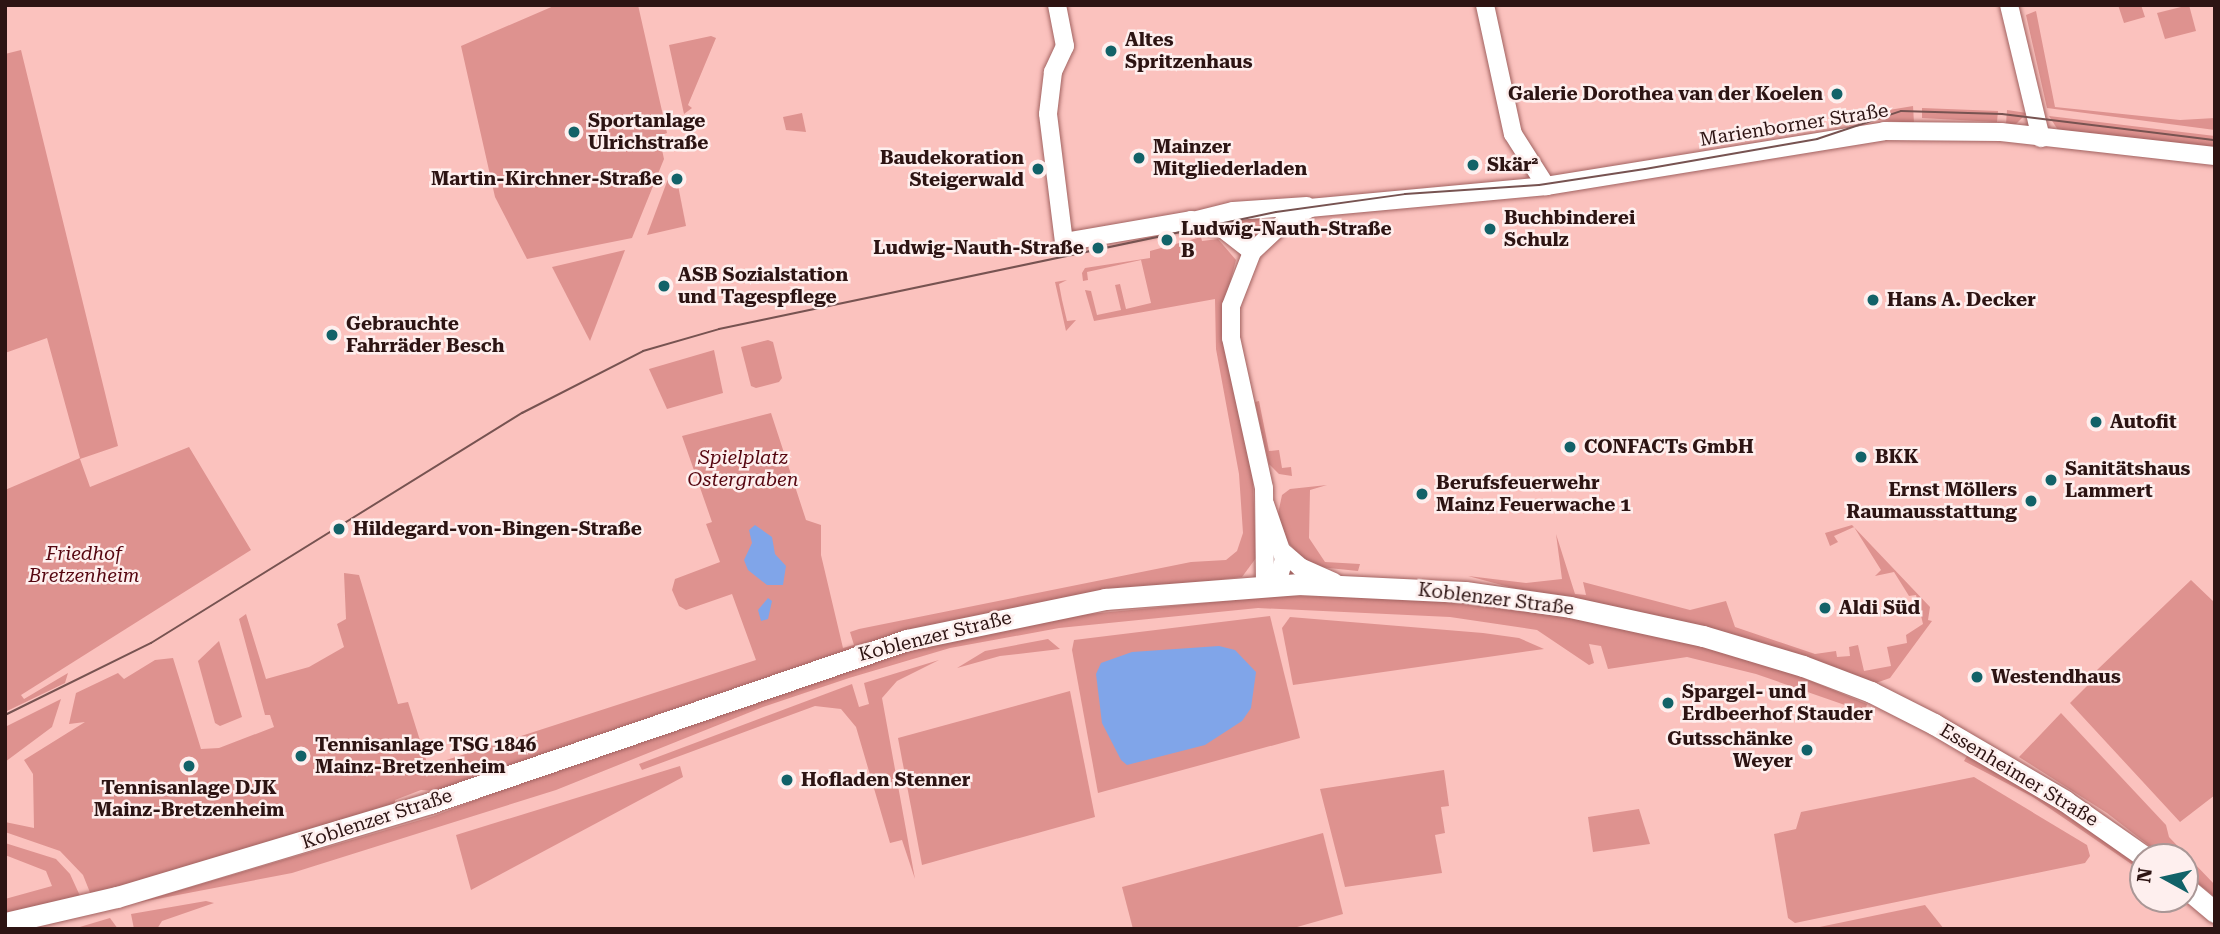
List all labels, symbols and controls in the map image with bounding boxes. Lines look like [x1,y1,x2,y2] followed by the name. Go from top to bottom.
[1125,29,1252,73] place label: Altes Spritzenhaus
[1103,43,1119,59] marker: Altes Spritzenhaus
[1508,83,1823,105] place label: Galerie Dorothea van der Koelen
[1829,86,1845,102] marker: Galerie Dorothea van der Koelen
[1698,99,1890,151] street label: Marienborner Straße
[588,110,708,154] place label: Sportanlage Ulrichstraße
[566,124,582,140] marker: Sportanlage Ulrichstraße
[1153,136,1307,180] place label: Mainzer Mitgliederladen
[880,147,1024,191] place label: Baudekoration Steigerwald
[1131,150,1147,166] marker: Mainzer Mitgliederladen
[1487,154,1538,176] place label: Skär²
[1465,157,1481,173] marker: Skär²
[1030,161,1046,177] marker: Baudekoration Steigerwald
[431,168,663,190] place label: Martin-Kirchner-Straße
[669,171,685,187] marker: Martin-Kirchner-Straße
[1504,207,1635,251] place label: Buchbinderei Schulz
[1181,218,1392,262] place label: Ludwig-Nauth-Straße B
[1482,221,1498,237] marker: Buchbinderei Schulz
[1159,232,1175,248] marker: Ludwig-Nauth-Straße B
[873,237,1084,259] place label: Ludwig-Nauth-Straße
[1090,240,1106,256] marker: Ludwig-Nauth-Straße
[678,264,848,308] place label: ASB Sozialstation und Tagespflege
[656,278,672,294] marker: ASB Sozialstation und Tagespflege
[1887,289,2036,311] place label: Hans A. Decker
[1865,292,1881,308] marker: Hans A. Decker
[346,313,504,357] place label: Gebrauchte Fahrräder Besch
[324,327,340,343] marker: Gebrauchte Fahrräder Besch
[2110,411,2177,433] place label: Autofit
[2088,414,2104,430] marker: Autofit
[1584,436,1754,458] place label: CONFACTs GmbH
[1562,439,1578,455] marker: CONFACTs GmbH
[1875,446,1918,468] place label: BKK
[688,447,798,491] park label: Spielplatz Ostergraben
[1853,449,1869,465] marker: BKK
[2065,458,2190,502] place label: Sanitätshaus Lammert
[1436,472,1631,516] place label: Berufsfeuerwehr Mainz Feuerwache 1
[2043,472,2059,488] marker: Sanitätshaus Lammert
[1846,479,2017,523] place label: Ernst Möllers Raumausstattung
[1414,486,1430,502] marker: Berufsfeuerwehr Mainz Feuerwache 1
[2023,493,2039,509] marker: Ernst Möllers Raumausstattung
[353,518,642,540] place label: Hildegard-von-Bingen-Straße
[331,521,347,537] marker: Hildegard-von-Bingen-Straße
[28,543,140,587] park label: Friedhof Bretzenheim
[1417,578,1575,620] street label: Koblenzer Straße
[1839,597,1920,619] place label: Aldi Süd
[1817,600,1833,616] marker: Aldi Süd
[856,606,1014,666] street label: Koblenzer Straße
[1991,666,2121,688] place label: Westendhaus
[1969,669,1985,685] marker: Westendhaus
[1682,681,1873,725] place label: Spargel- und Erdbeerhof Stauder
[1660,695,1676,711] marker: Spargel- und Erdbeerhof Stauder
[1936,719,2102,831] street label: Essenheimer Straße
[1667,728,1793,772] place label: Gutsschänke Weyer
[315,734,536,778] place label: Tennisanlage TSG 1846 Mainz-Bretzenheim
[1799,742,1815,758] marker: Gutsschänke Weyer
[293,748,309,764] marker: Tennisanlage TSG 1846 Mainz-Bretzenheim
[181,758,197,774] marker: Tennisanlage DJK Mainz-Bretzenheim
[801,769,970,791] place label: Hofladen Stenner
[779,772,795,788] marker: Hofladen Stenner
[94,777,284,821] place label: Tennisanlage DJK Mainz-Bretzenheim
[299,784,455,854] street label: Koblenzer Straße
[2129,843,2199,913] north arrow
[2132,866,2157,884] text: N

